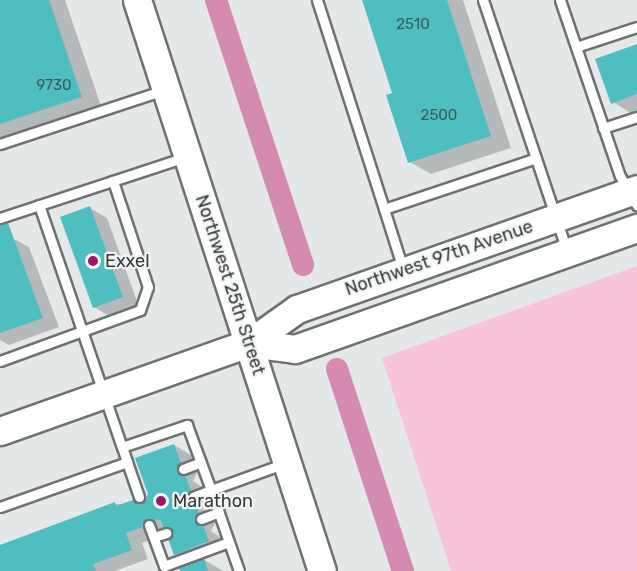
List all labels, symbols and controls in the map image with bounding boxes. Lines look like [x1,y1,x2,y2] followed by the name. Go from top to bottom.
[396,16,430,34] house number: 2510
[36,77,72,95] house number: 9730
[421,107,457,125] house number: 2500
[191,192,269,378] street label: Northwest 25th Street
[342,216,536,300] street label: Northwest 97th Avenue
[105,250,150,272] place label: Exxel
[86,254,100,268] marker: Exxel
[173,490,253,512] place label: Marathon
[154,494,168,508] marker: Marathon

